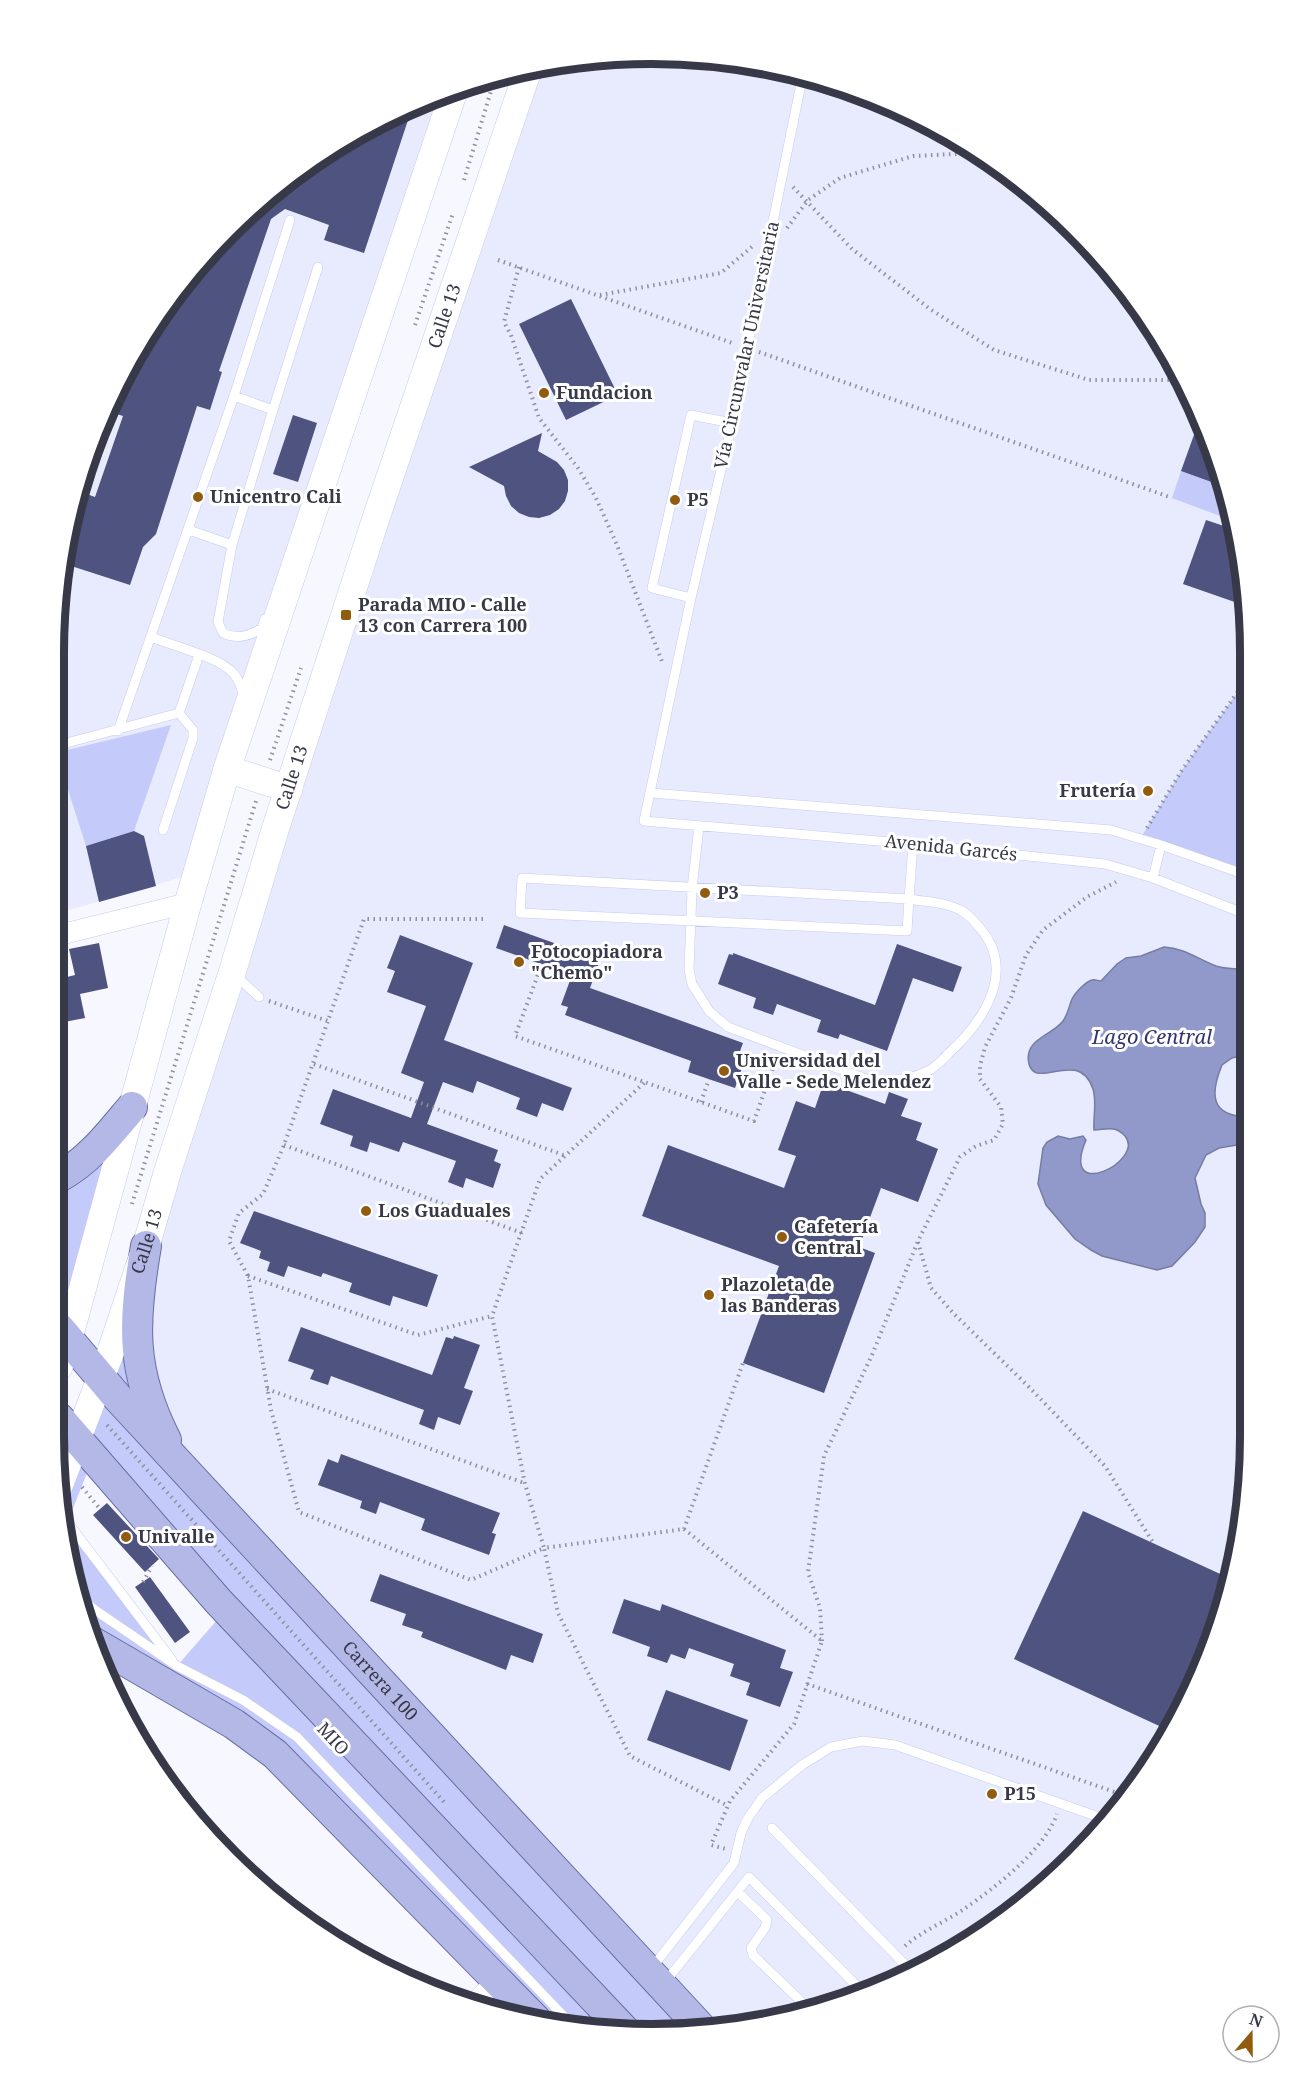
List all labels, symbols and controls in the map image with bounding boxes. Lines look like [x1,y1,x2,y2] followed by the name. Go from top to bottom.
[708,219,784,471] street label: Vía Circunvalar Universitaria
[421,280,466,351] street label: Calle 13
[556,380,653,404] place label: Fundacion
[537,386,551,400] marker: Fundacion
[210,484,342,508] place label: Unicentro Cali
[687,487,709,511] place label: P5
[191,490,205,504] marker: Unicentro Cali
[668,493,682,507] marker: P5
[358,592,527,637] place label: Parada MIO - Calle 13 con Carrera 100
[339,608,353,622] marker: Parada MIO - Calle 13 con Carrera 100
[269,742,313,813] street label: Calle 13
[1059,778,1136,802] place label: Frutería
[1141,784,1155,798] marker: Frutería
[884,828,1018,866] street label: Avenida Garcés
[717,880,739,904] place label: P3
[698,886,712,900] marker: P3
[531,939,663,984] place label: Fotocopiadora "Chemo"
[512,955,526,969] marker: Fotocopiadora "Chemo"
[1091,1023,1212,1050] water label: Lago Central
[736,1048,931,1093] place label: Universidad del Valle - Sede Melendez
[717,1064,731,1078] marker: Universidad del Valle - Sede Melendez
[378,1198,511,1222] place label: Los Guaduales
[359,1204,373,1218] marker: Los Guaduales
[125,1206,167,1277] street label: Calle 13
[794,1214,879,1259] place label: Cafetería Central
[775,1230,789,1244] marker: Cafetería Central
[721,1272,837,1317] place label: Plazoleta de las Banderas
[702,1288,716,1302] marker: Plazoleta de las Banderas
[138,1524,214,1548] place label: Univalle
[119,1530,133,1544] marker: Univalle
[337,1635,424,1725] street label: Carrera 100
[312,1717,355,1760] street label: MIO
[1004,1781,1036,1805] place label: P15
[985,1787,999,1801] marker: P15
[1221,2004,1281,2064] north arrow
[1246,2007,1266,2033] text: N

